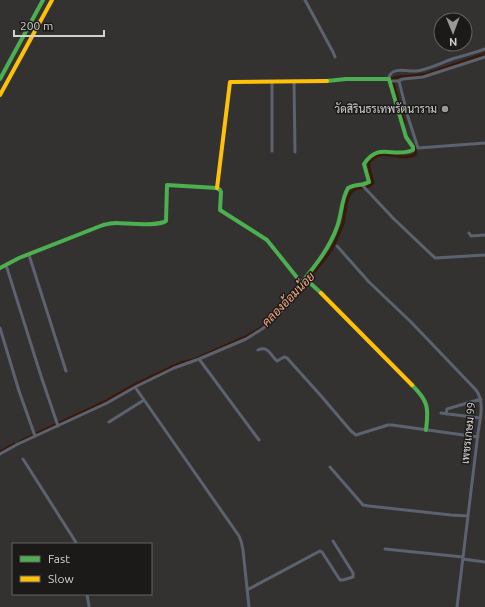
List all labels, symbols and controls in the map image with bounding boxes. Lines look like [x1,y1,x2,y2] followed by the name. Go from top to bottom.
[14,12,104,38] scale bar
[433,12,473,52] north arrow
[20,19,53,32] text: 200 m
[449,36,457,48] text: N
[335,102,437,115] place label: วัดสิรินธรเทพรัตนาราม
[440,104,450,114] marker: วัดสิรินธรเทพรัตนาราม
[259,269,317,329] water label: คลองอ้อมน้อย
[459,401,477,465] street label: เพชรเกษม 99
[12,543,152,595] legend
[48,552,70,565] text: Fast
[48,572,74,585] text: Slow

